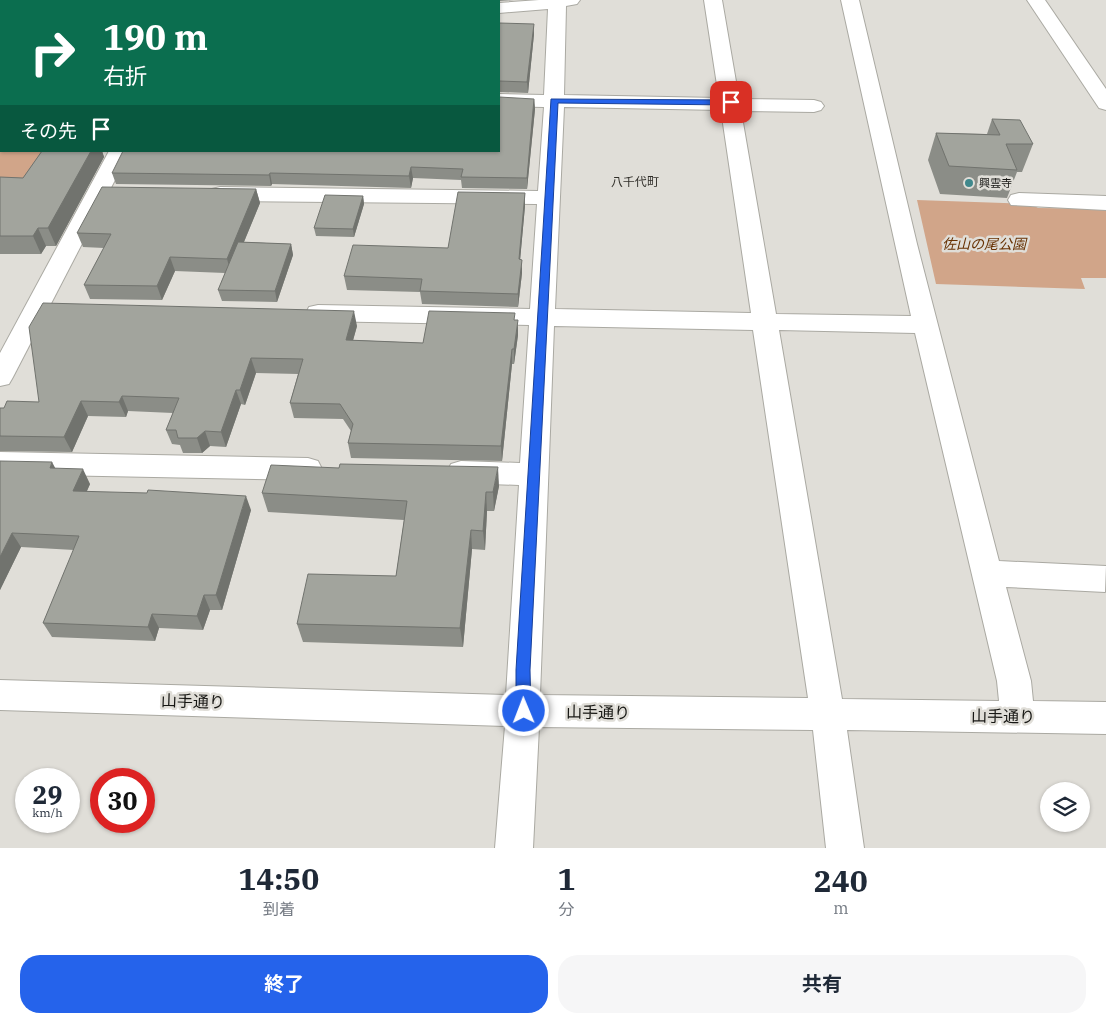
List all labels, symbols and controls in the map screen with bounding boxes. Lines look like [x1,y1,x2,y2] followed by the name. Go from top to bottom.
[103,14,208,60] text: 190 m
[20,20,85,85] icon: right
[103,61,147,90] text: 右折
[710,81,752,123] pin
[717,88,745,116] icon: arrive
[87,115,115,143] icon: arrive
[20,119,77,143] text: その先
[611,174,659,189] district label: 八千代町
[979,176,1012,190] place label: 興雲寺
[963,177,975,189] marker: 興雲寺
[942,235,1028,253] park label: 佐山の尾公園
[497,684,549,736] position arrow
[161,690,225,712] street label: 山手通り
[566,701,630,723] street label: 山手通り
[971,705,1035,727] street label: 山手通り
[90,768,155,833] speed limit sign: 30
[32,778,63,811] text: 29
[1040,782,1090,832] map controls
[1040,782,1090,832] button: layers
[32,805,63,820] text: km/h
[238,859,319,898] text: 14:50
[558,859,576,898] text: 1
[814,861,868,900] text: 240
[833,898,848,918] text: m
[263,899,295,919] text: 到着
[559,899,575,919] text: 分
[20,955,548,1013] button: 終了
[558,955,1086,1013] button: 共有

